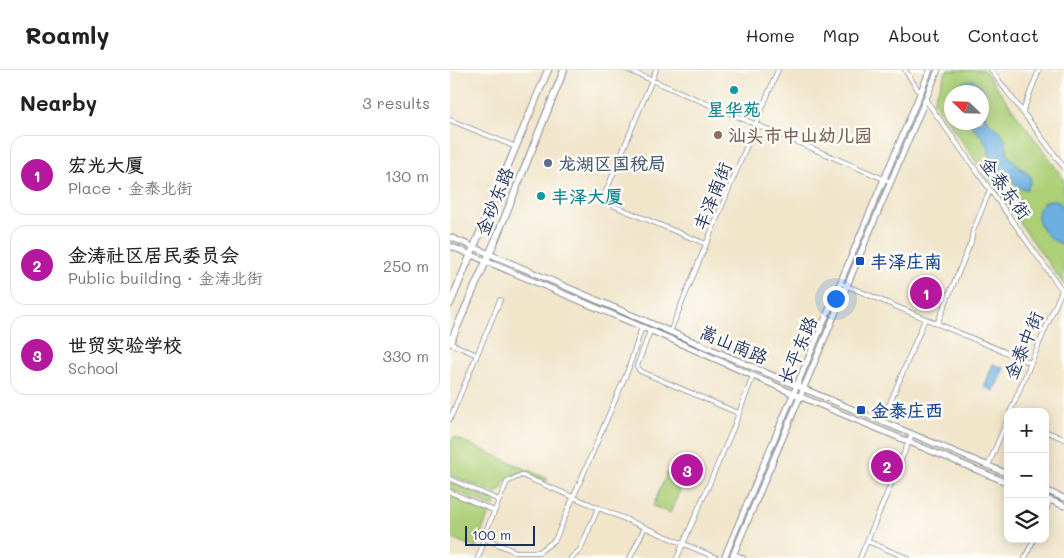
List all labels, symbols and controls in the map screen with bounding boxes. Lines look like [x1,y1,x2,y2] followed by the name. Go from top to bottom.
[25,19,109,50] text: Roamly
[746,23,795,47] text: Home
[823,23,859,47] text: Map
[887,23,940,47] text: About
[968,23,1039,47] text: Contact
[728,84,740,96] marker: 星华苑
[944,85,989,130] north arrow
[20,89,97,116] text: Nearby
[362,92,430,113] text: 3 results
[707,97,761,121] place label: 星华苑
[728,123,872,147] place label: 汕头市中山幼儿园
[712,129,724,141] marker: 汕头市中山幼儿园
[558,151,666,175] place label: 龙湖区国税局
[68,152,144,177] text: 宏光大厦
[975,152,1037,224] street label: 金泰东街
[542,157,554,169] marker: 龙湖区国税局
[687,158,737,234] street label: 丰泽南街
[469,163,519,239] street label: 金砂东路
[33,165,41,186] text: 1
[385,165,429,186] text: 130 m
[68,177,192,198] text: Place · 金泰北街
[551,184,623,208] place label: 丰泽大厦
[535,190,547,202] marker: 丰泽大厦
[68,242,239,267] text: 金涛社区居民委员会
[870,249,942,273] place label: 丰泽庄南
[33,255,41,276] text: 2
[383,255,429,276] text: 250 m
[854,255,866,267] marker: 丰泽庄南
[68,267,262,288] text: Public building · 金涛北街
[910,274,942,312] pin: 1
[823,286,849,312] your location
[998,307,1048,383] street label: 金泰中街
[772,312,822,388] street label: 长平东路
[696,319,772,369] street label: 嵩山南路
[68,332,182,357] text: 世贸实验学校
[32,345,42,366] text: 3
[383,345,429,366] text: 330 m
[68,357,118,378] text: School
[871,398,943,422] place label: 金泰庄西
[855,404,867,416] marker: 金泰庄西
[1004,408,1049,543] map controls
[1004,408,1049,453] button: +
[871,447,903,485] pin: 2
[671,451,703,489] pin: 3
[1004,453,1049,498] button: −
[1004,498,1049,543] button: layers
[465,523,535,546] scale bar
[472,525,511,544] text: 100 m

